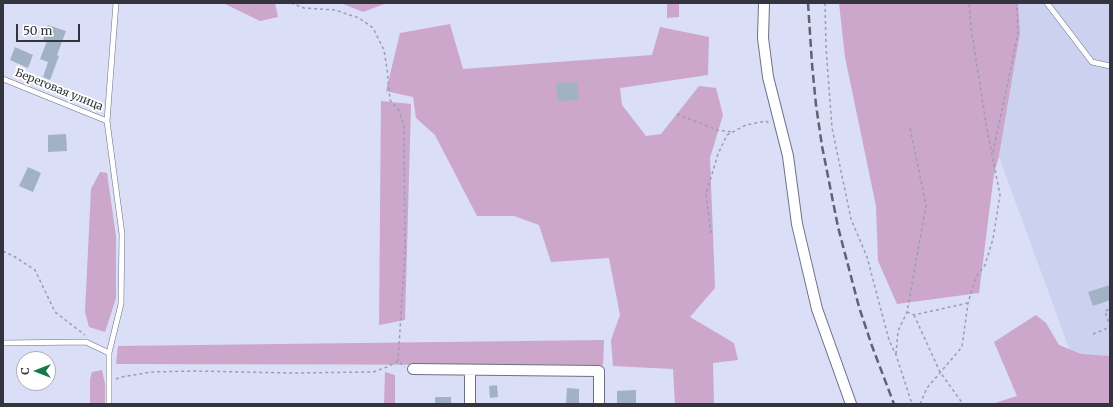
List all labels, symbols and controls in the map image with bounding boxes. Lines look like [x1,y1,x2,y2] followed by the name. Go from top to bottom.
[18,16,82,42] scale bar
[23,23,52,38] text: 50 m
[13,66,105,114] street label: Береговая улица
[16,351,56,391] north arrow
[18,367,32,375] text: С

